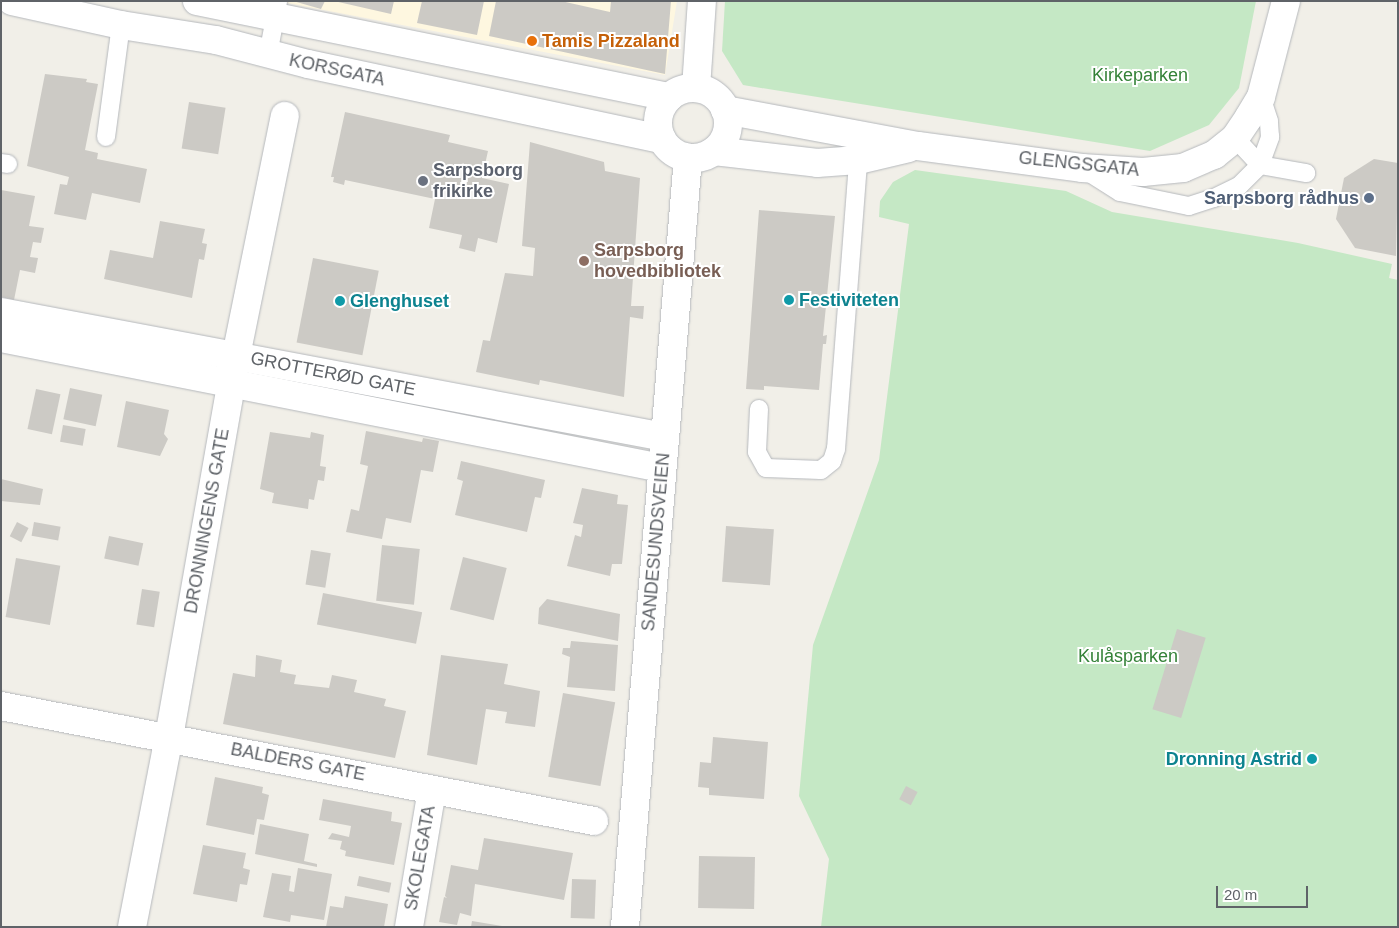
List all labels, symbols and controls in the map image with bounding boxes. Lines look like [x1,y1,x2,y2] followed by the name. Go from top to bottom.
[542,30,680,52] place label: Tamis Pizzaland
[526,35,538,47] marker: Tamis Pizzaland
[287,49,387,91] street label: KORSGATA
[1092,64,1188,86] park label: Kirkeparken
[1018,147,1140,181] street label: GLENGSGATA
[433,160,523,202] place label: Sarpsborg frikirke
[417,175,429,187] marker: Sarpsborg frikirke
[1204,187,1359,209] place label: Sarpsborg rådhus
[1363,192,1375,204] marker: Sarpsborg rådhus
[594,240,721,282] place label: Sarpsborg hovedbibliotek
[578,255,590,267] marker: Sarpsborg hovedbibliotek
[799,289,899,311] place label: Festiviteten
[350,290,449,312] place label: Glenghuset
[783,294,795,306] marker: Festiviteten
[334,295,346,307] marker: Glenghuset
[249,347,417,401] street label: GROTTERØD GATE
[180,427,234,615] street label: DRONNINGENS GATE
[637,452,675,632] street label: SANDESUNDSVEIEN
[1078,645,1178,667] park label: Kulåsparken
[229,738,367,786] street label: BALDERS GATE
[1165,748,1302,770] place label: Dronning Astrid
[1306,753,1318,765] marker: Dronning Astrid
[400,804,440,912] street label: SKOLEGATA
[1219,876,1312,908] scale bar
[1224,886,1257,903] text: 20 m

